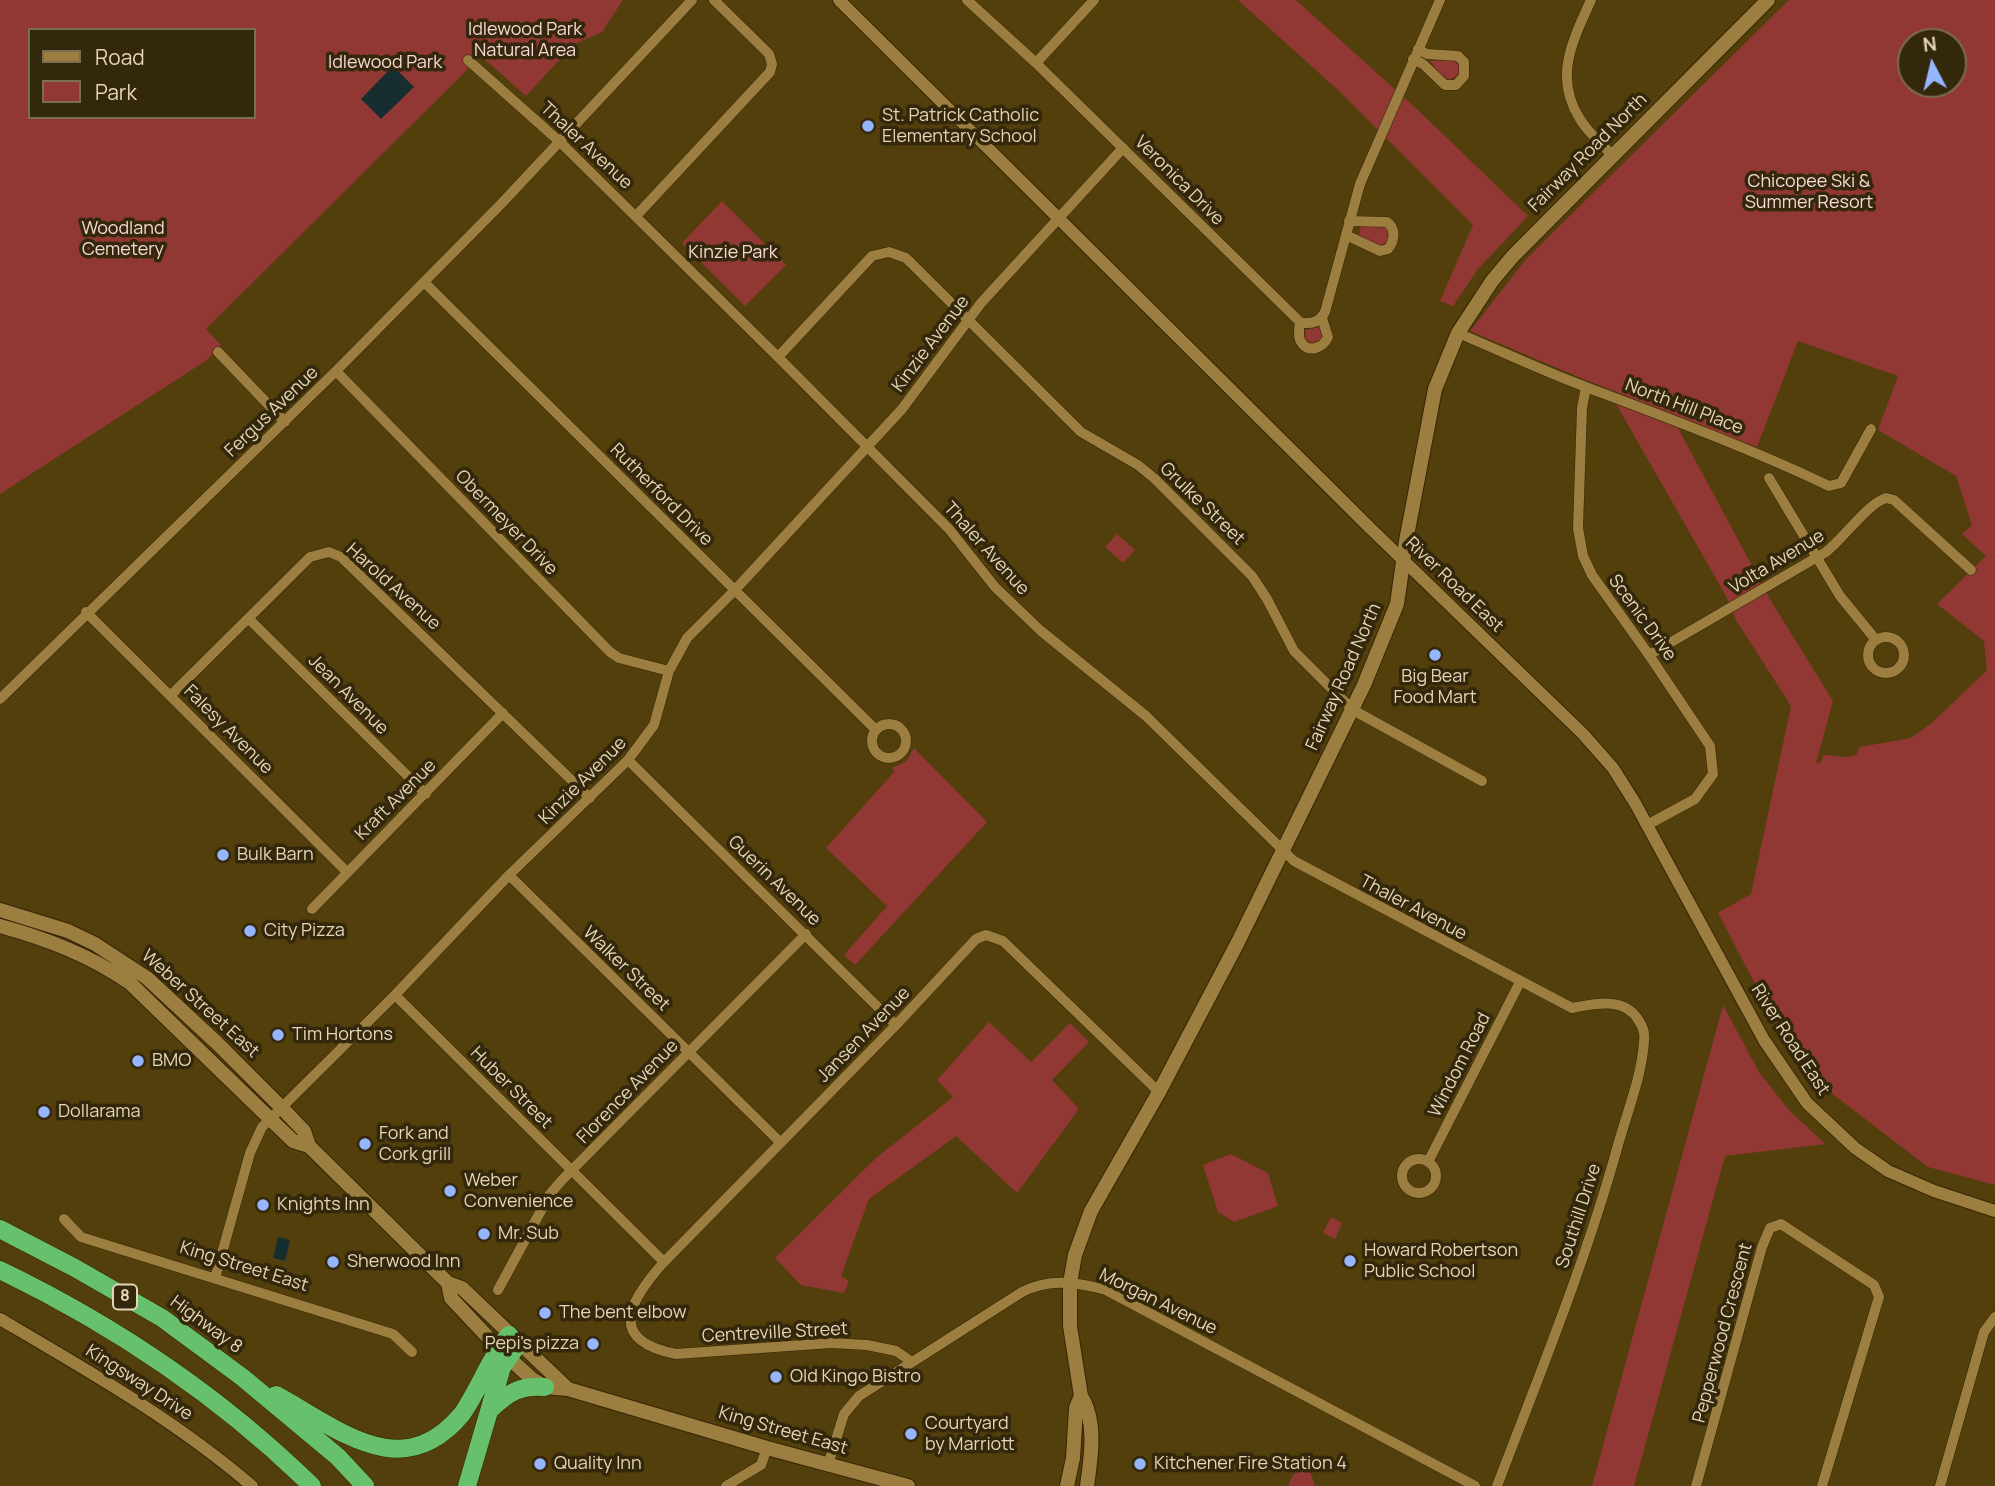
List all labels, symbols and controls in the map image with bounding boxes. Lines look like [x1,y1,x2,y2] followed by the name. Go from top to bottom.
[468,19,582,61] park label: Idlewood Park Natural Area
[28,28,256,119] legend
[1897,28,1967,98] north arrow
[1921,30,1938,58] text: N
[95,43,145,71] text: Road
[328,52,442,74] park label: Idlewood Park
[95,78,137,106] text: Park
[1524,89,1652,217] street label: Fairway Road North
[536,98,636,194] street label: Thaler Avenue
[882,105,1039,148] place label: St. Patrick Catholic Elementary School
[860,118,876,134] marker: St. Patrick Catholic Elementary School
[1130,132,1228,230] street label: Veronica Drive
[1745,171,1873,214] park label: Chicopee Ski & Summer Resort
[81,218,165,260] park label: Woodland Cemetery
[688,242,778,264] park label: Kinzie Park
[888,292,974,396] street label: Kinzie Avenue
[221,362,323,462] street label: Fergus Avenue
[1622,375,1746,439] street label: North Hill Place
[605,439,717,551] street label: Rutherford Drive
[1155,458,1249,550] street label: Grulke Street
[450,466,562,580] street label: Obermeyer Drive
[939,498,1033,600] street label: Thaler Avenue
[1726,525,1828,599] street label: Volta Avenue
[1400,533,1508,637] street label: River Road East
[341,539,445,635] street label: Harold Avenue
[1603,571,1681,665] street label: Scenic Drive
[1302,600,1386,754] street label: Fairway Road North
[1427,647,1443,663] marker: Big Bear Food Mart
[303,650,393,740] street label: Jean Avenue
[1393,666,1477,708] place label: Big Bear Food Mart
[179,681,277,779] street label: Falesy Avenue
[535,733,631,829] street label: Kinzie Avenue
[351,755,441,845] street label: Kraft Avenue
[723,831,825,931] street label: Guerin Avenue
[237,844,314,866] place label: Bulk Barn
[215,847,231,863] marker: Bulk Barn
[1356,871,1470,945] street label: Thaler Avenue
[264,920,345,942] place label: City Pizza
[578,922,674,1016] street label: Walker Street
[242,923,258,939] marker: City Pizza
[137,945,263,1063] street label: Weber Street East
[1746,980,1834,1100] street label: River Road East
[813,983,915,1087] street label: Jansen Avenue
[1424,1009,1496,1121] street label: Windom Road
[292,1024,393,1046] place label: Tim Hortons
[270,1027,286,1043] marker: Tim Hortons
[573,1035,683,1149] street label: Florence Avenue
[465,1042,557,1134] street label: Huber Street
[152,1050,191,1072] place label: BMO
[130,1053,146,1069] marker: BMO
[58,1101,141,1123] place label: Dollarama
[36,1104,52,1120] marker: Dollarama
[379,1123,451,1166] place label: Fork and Cork grill
[357,1136,373,1152] marker: Fork and Cork grill
[1552,1161,1606,1271] street label: Southill Drive
[464,1170,573,1212] place label: Weber Convenience
[442,1183,458,1199] marker: Weber Convenience
[277,1194,370,1216] place label: Knights Inn
[255,1197,271,1213] marker: Knights Inn
[498,1223,559,1245] place label: Mr. Sub
[476,1226,492,1242] marker: Mr. Sub
[177,1237,311,1297] street label: King Street East
[1364,1240,1518,1282] place label: Howard Robertson Public School
[1689,1241,1757,1425] street label: Pepperwood Crescent
[347,1251,460,1273] place label: Sherwood Inn
[1342,1253,1358,1269] marker: Howard Robertson Public School
[325,1254,341,1270] marker: Sherwood Inn
[1096,1264,1220,1340] street label: Morgan Avenue
[113,1284,137,1310] road number: 8
[166,1292,246,1358] street label: Highway 8
[559,1302,686,1324] place label: The bent elbow
[537,1305,553,1321] marker: The bent elbow
[701,1318,849,1348] street label: Centreville Street
[485,1333,579,1355] place label: Pepi's pizza
[585,1336,601,1352] marker: Pepi's pizza
[81,1340,197,1426] street label: Kingsway Drive
[790,1366,921,1388] place label: Old Kingo Bistro
[768,1369,784,1385] marker: Old Kingo Bistro
[716,1402,850,1460] street label: King Street East
[925,1413,1015,1456] place label: Courtyard by Marriott
[903,1426,919,1442] marker: Courtyard by Marriott
[554,1453,642,1475] place label: Quality Inn
[1154,1453,1347,1475] place label: Kitchener Fire Station 4
[532,1456,548,1472] marker: Quality Inn
[1132,1456,1148,1472] marker: Kitchener Fire Station 4

